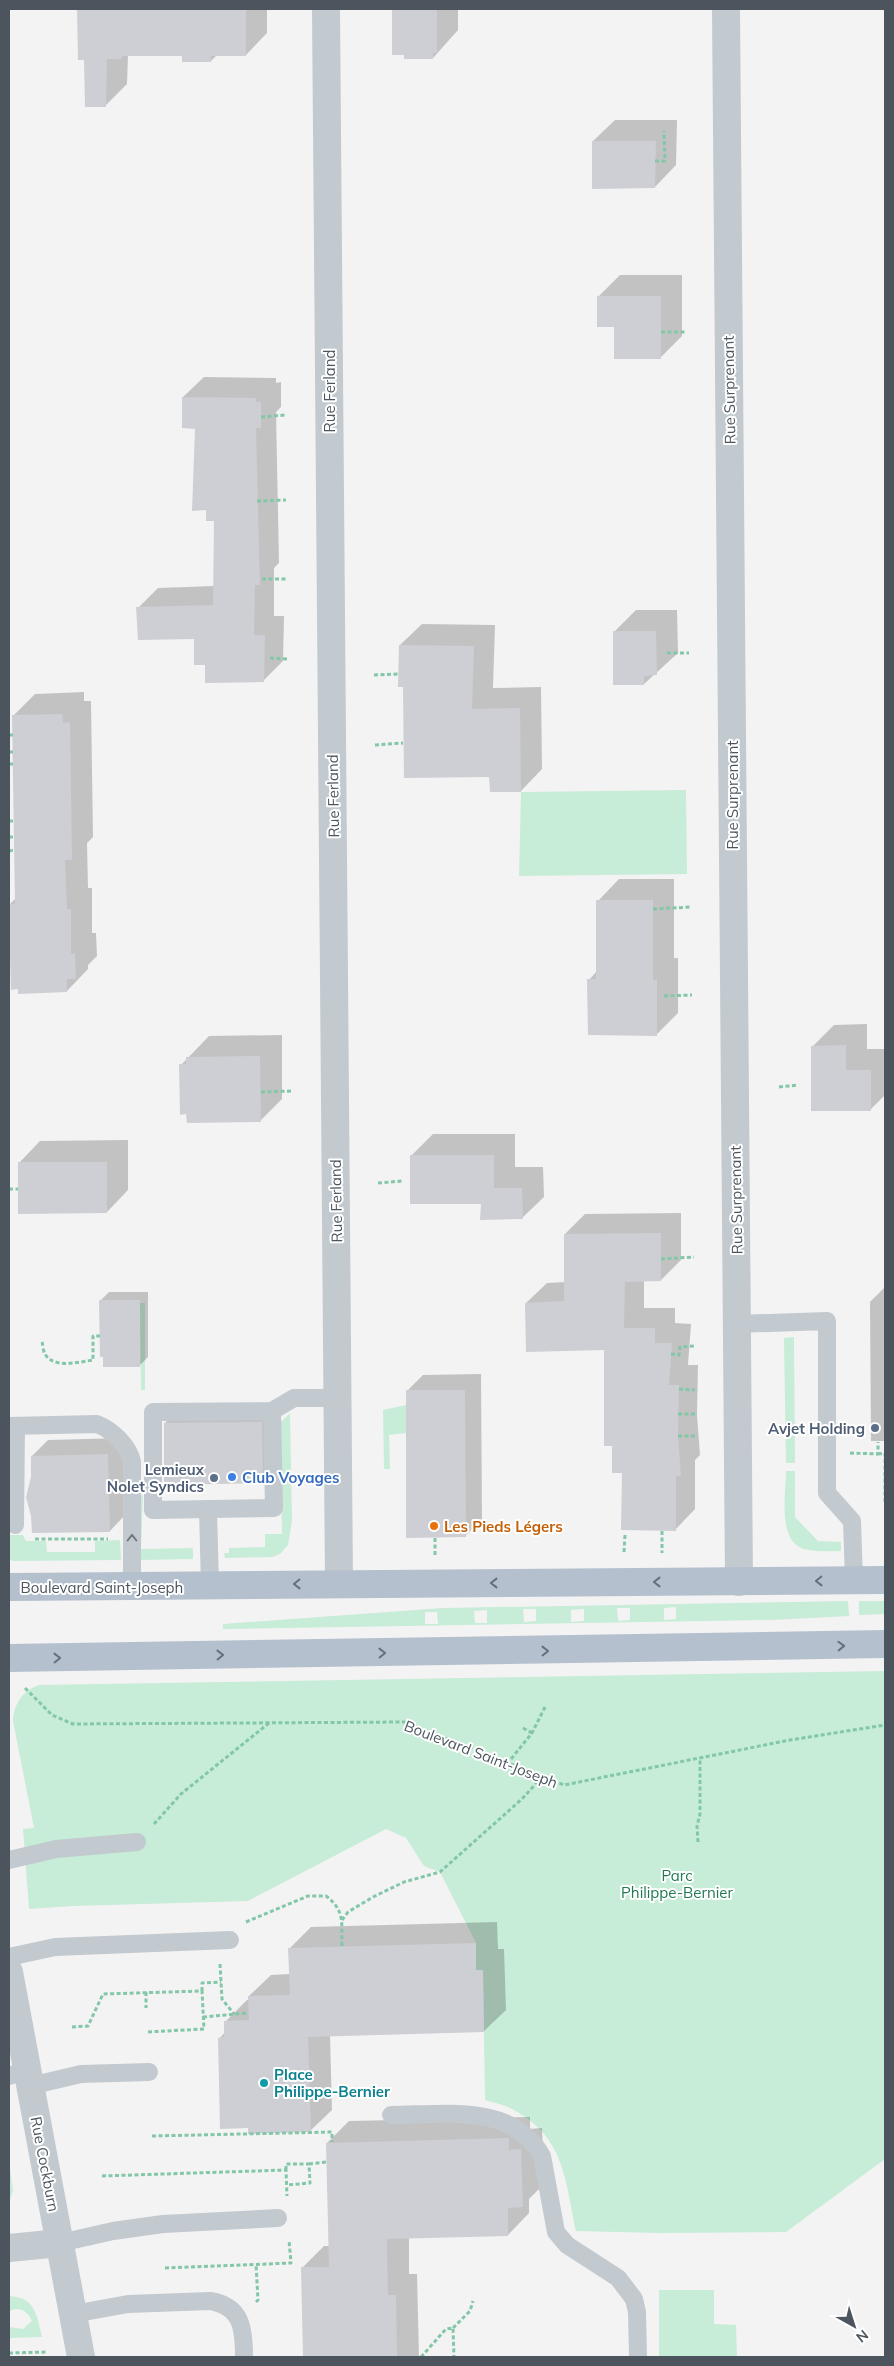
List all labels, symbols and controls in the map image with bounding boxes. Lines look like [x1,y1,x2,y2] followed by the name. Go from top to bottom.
[719,335,739,445] street label: Rue Surprenant
[320,349,339,433] street label: Rue Ferland
[723,741,742,849] street label: Rue Surprenant
[323,754,343,838] street label: Rue Ferland
[726,1145,746,1255] street label: Rue Surprenant
[326,1159,346,1243] street label: Rue Ferland
[768,1419,865,1438] place label: Avjet Holding
[869,1422,881,1434] marker: Avjet Holding
[107,1460,205,1496] place label: Lemieux Nolet Syndics
[242,1468,340,1487] place label: Club Voyages
[226,1471,238,1483] marker: Club Voyages
[208,1472,220,1484] marker: Lemieux Nolet Syndics
[444,1517,563,1536] place label: Les Pieds Légers
[428,1520,440,1532] marker: Les Pieds Légers
[127,1534,137,1542] one-way arrow
[815,1575,823,1586] one-way arrow
[652,1577,660,1587] one-way arrow
[21,1578,183,1597] street label: Boulevard Saint-Joseph
[490,1578,498,1588] one-way arrow
[292,1579,300,1589] one-way arrow
[837,1640,845,1651] one-way arrow
[541,1645,549,1656] one-way arrow
[379,1648,387,1658] one-way arrow
[216,1650,224,1660] one-way arrow
[54,1653,62,1663] one-way arrow
[402,1716,560,1792] street label: Boulevard Saint-Joseph
[621,1866,733,1902] park label: Parc Philippe-Bernier
[274,2065,390,2101] place label: Place Philippe-Bernier
[258,2077,270,2089] marker: Place Philippe-Bernier
[26,2115,64,2213] street label: Rue Cockburn
[829,2301,879,2351] north arrow
[852,2326,872,2346] text: N

